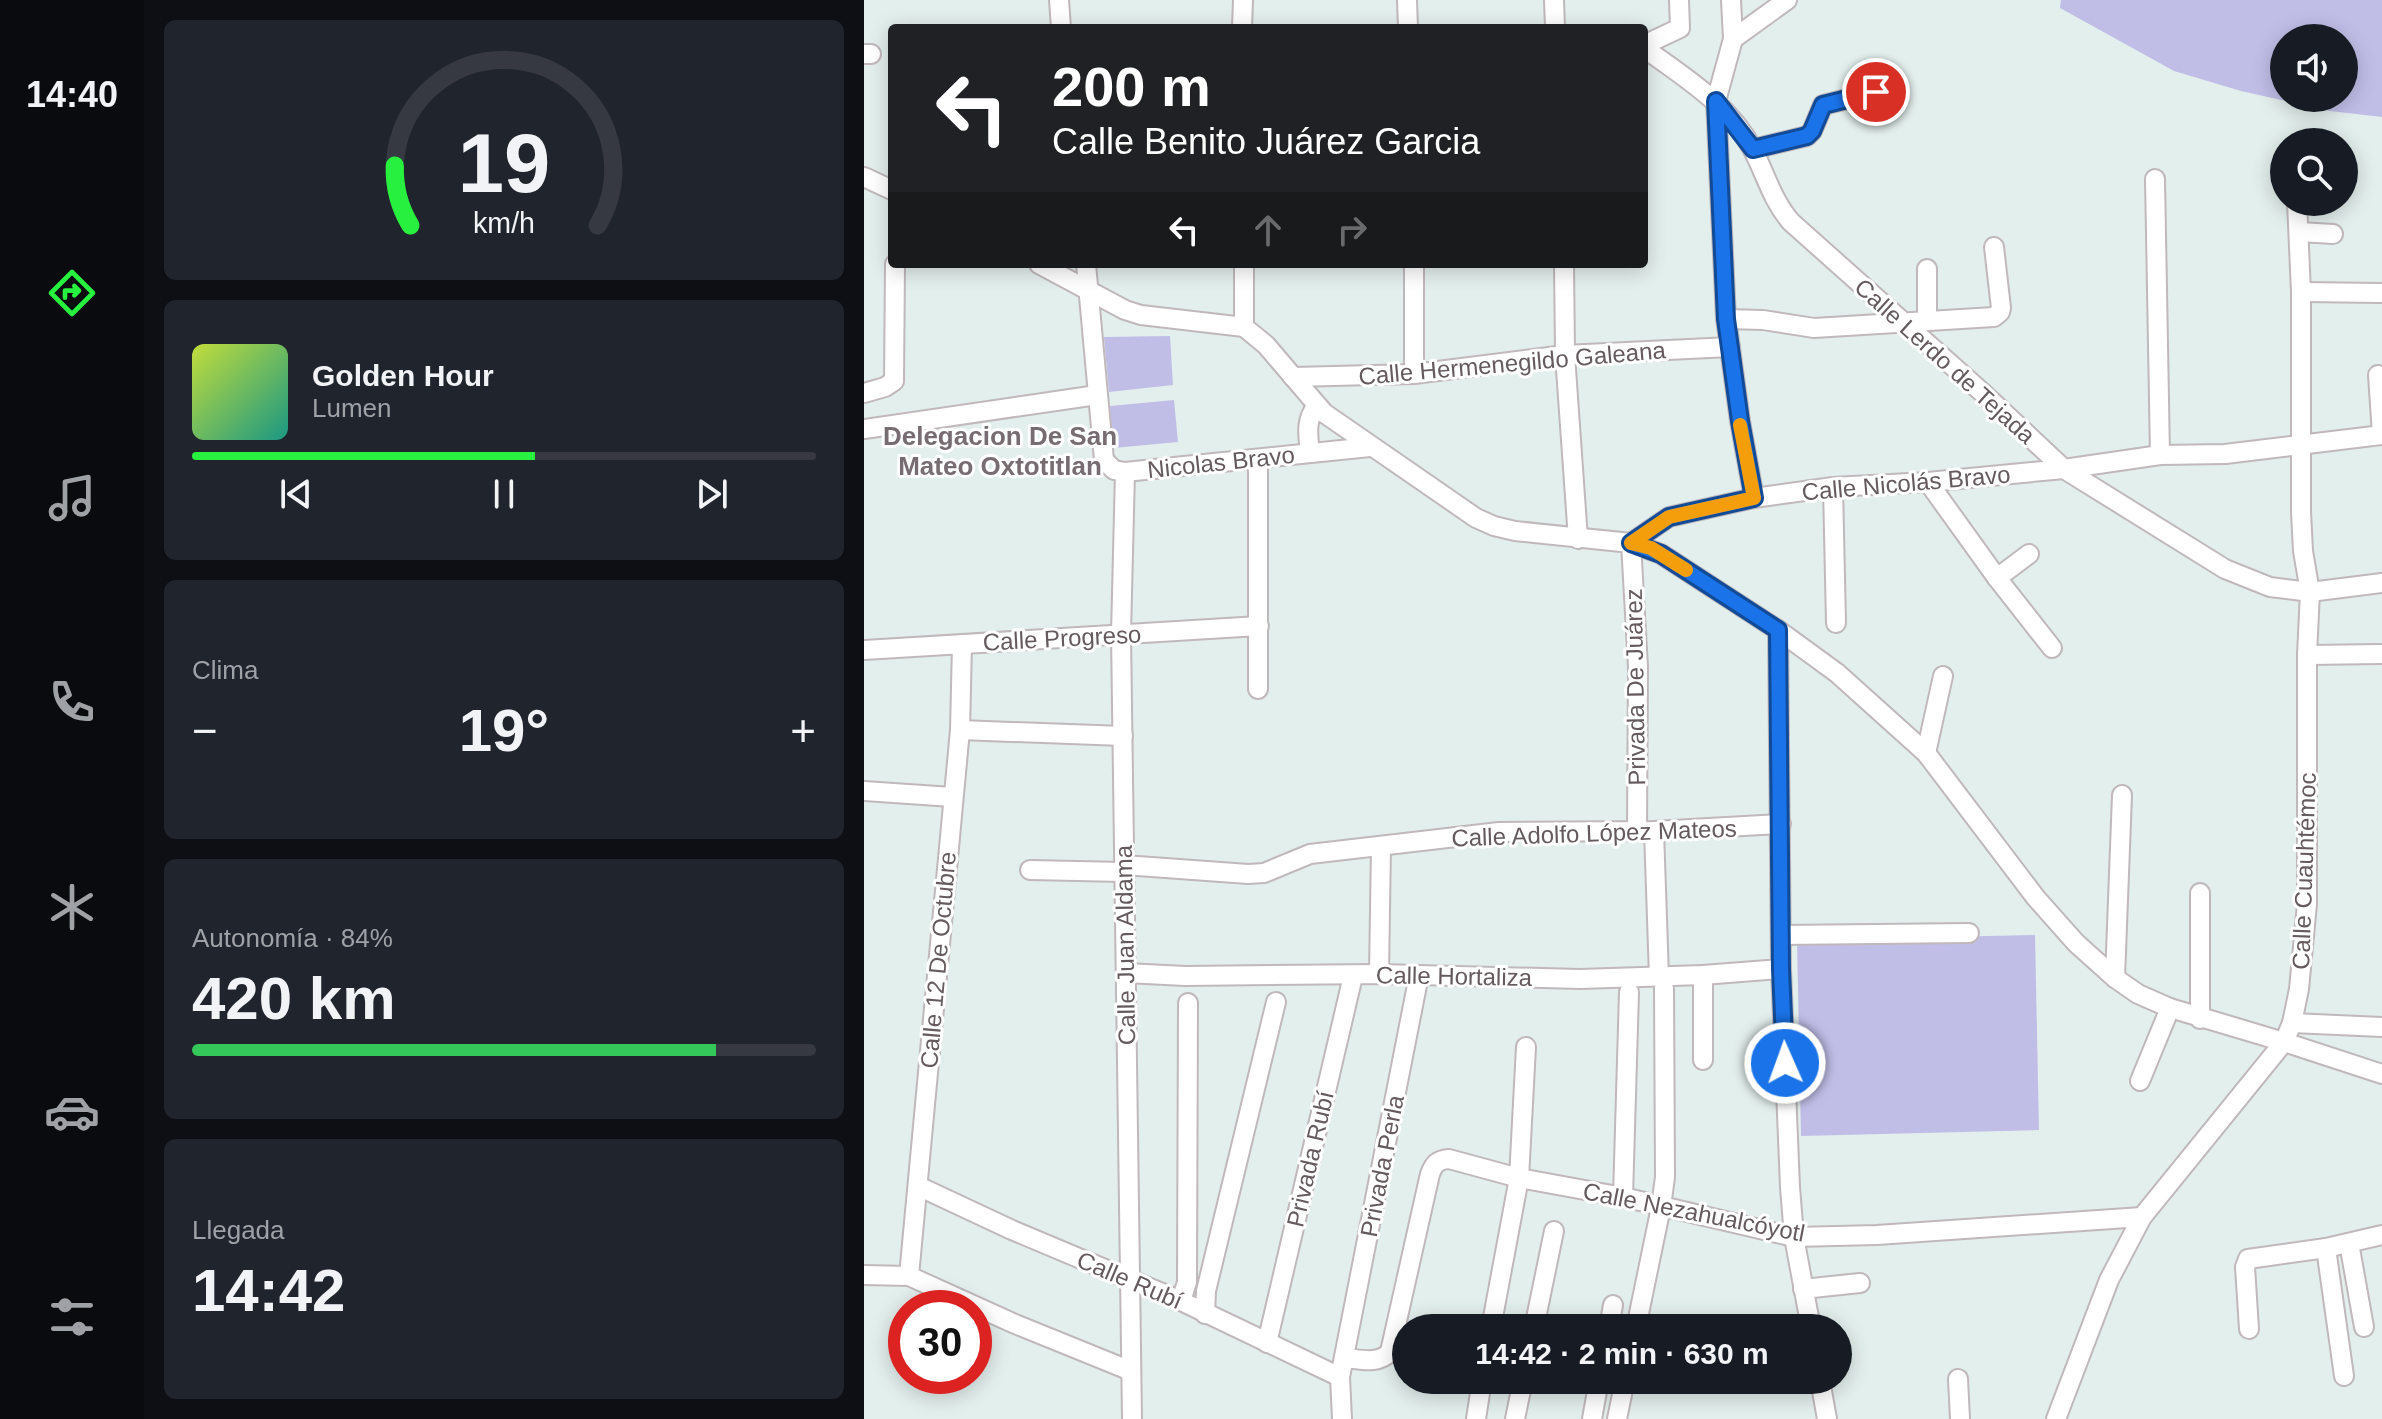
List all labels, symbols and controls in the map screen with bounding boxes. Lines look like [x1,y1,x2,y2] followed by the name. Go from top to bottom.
[2270,24,2358,216] map controls
[2270,24,2358,112] button: sound
[1052,55,1211,118] text: 200 m
[920,56,1024,160] icon: left
[1842,58,1910,126] pin
[1854,70,1898,114] icon: arrive
[26,74,118,115] text: 14:40
[458,116,550,209] text: 19
[1052,121,1480,162] text: Calle Benito Juárez Garcia
[2270,128,2358,216] button: search
[473,207,535,239] text: km/h
[1162,208,1206,252] icon: left
[1246,208,1290,252] icon: ahead
[1330,208,1374,252] icon: right
[44,265,100,321] icon: directions
[1849,273,2041,449] street label: Calle Lerdo de Tejada
[1357,336,1667,390] street label: Calle Hermenegildo Galeana
[312,359,494,392] text: Golden Hour
[312,393,392,423] text: Lumen
[883,421,1117,481] district label: Delegacion De San Mateo Oxtotitlan
[1146,441,1296,483] street label: Nicolas Bravo
[1801,460,2011,506] street label: Calle Nicolás Bravo
[44,470,100,526] icon: music
[274,472,318,516] icon: previous
[482,472,526,516] icon: pause
[690,472,734,516] icon: next
[1620,588,1650,786] street label: Privada De Juárez
[982,620,1142,656] street label: Calle Progreso
[192,655,258,685] text: Clima
[44,674,100,730] icon: phone
[459,697,549,764] text: 19°
[192,706,218,755] text: −
[790,706,816,755] text: +
[2287,772,2321,970] street label: Calle Cuauhtémoc
[1451,815,1737,851] street label: Calle Adolfo López Mateos
[1110,844,1140,1045] street label: Calle Juan Aldama
[915,851,961,1069] street label: Calle 12 De Octubre
[44,879,100,935] icon: climate
[192,923,393,953] text: Autonomía · 84%
[1376,961,1533,991] street label: Calle Hortaliza
[192,965,396,1032] text: 420 km
[1743,1021,1827,1105] position arrow
[44,1084,100,1140] icon: car
[1281,1088,1339,1230] street label: Privada Rubí
[1355,1092,1409,1239] street label: Privada Perla
[1581,1177,1807,1247] street label: Calle Nezahualcóyotl
[192,1215,285,1245] text: Llegada
[1073,1246,1187,1314] street label: Calle Rubí
[192,1257,345,1324] text: 14:42
[44,1289,100,1345] icon: filters
[888,1290,992,1394] speed limit sign: 30
[1475,1337,1769,1370] text: 14:42 · 2 min · 630 m

